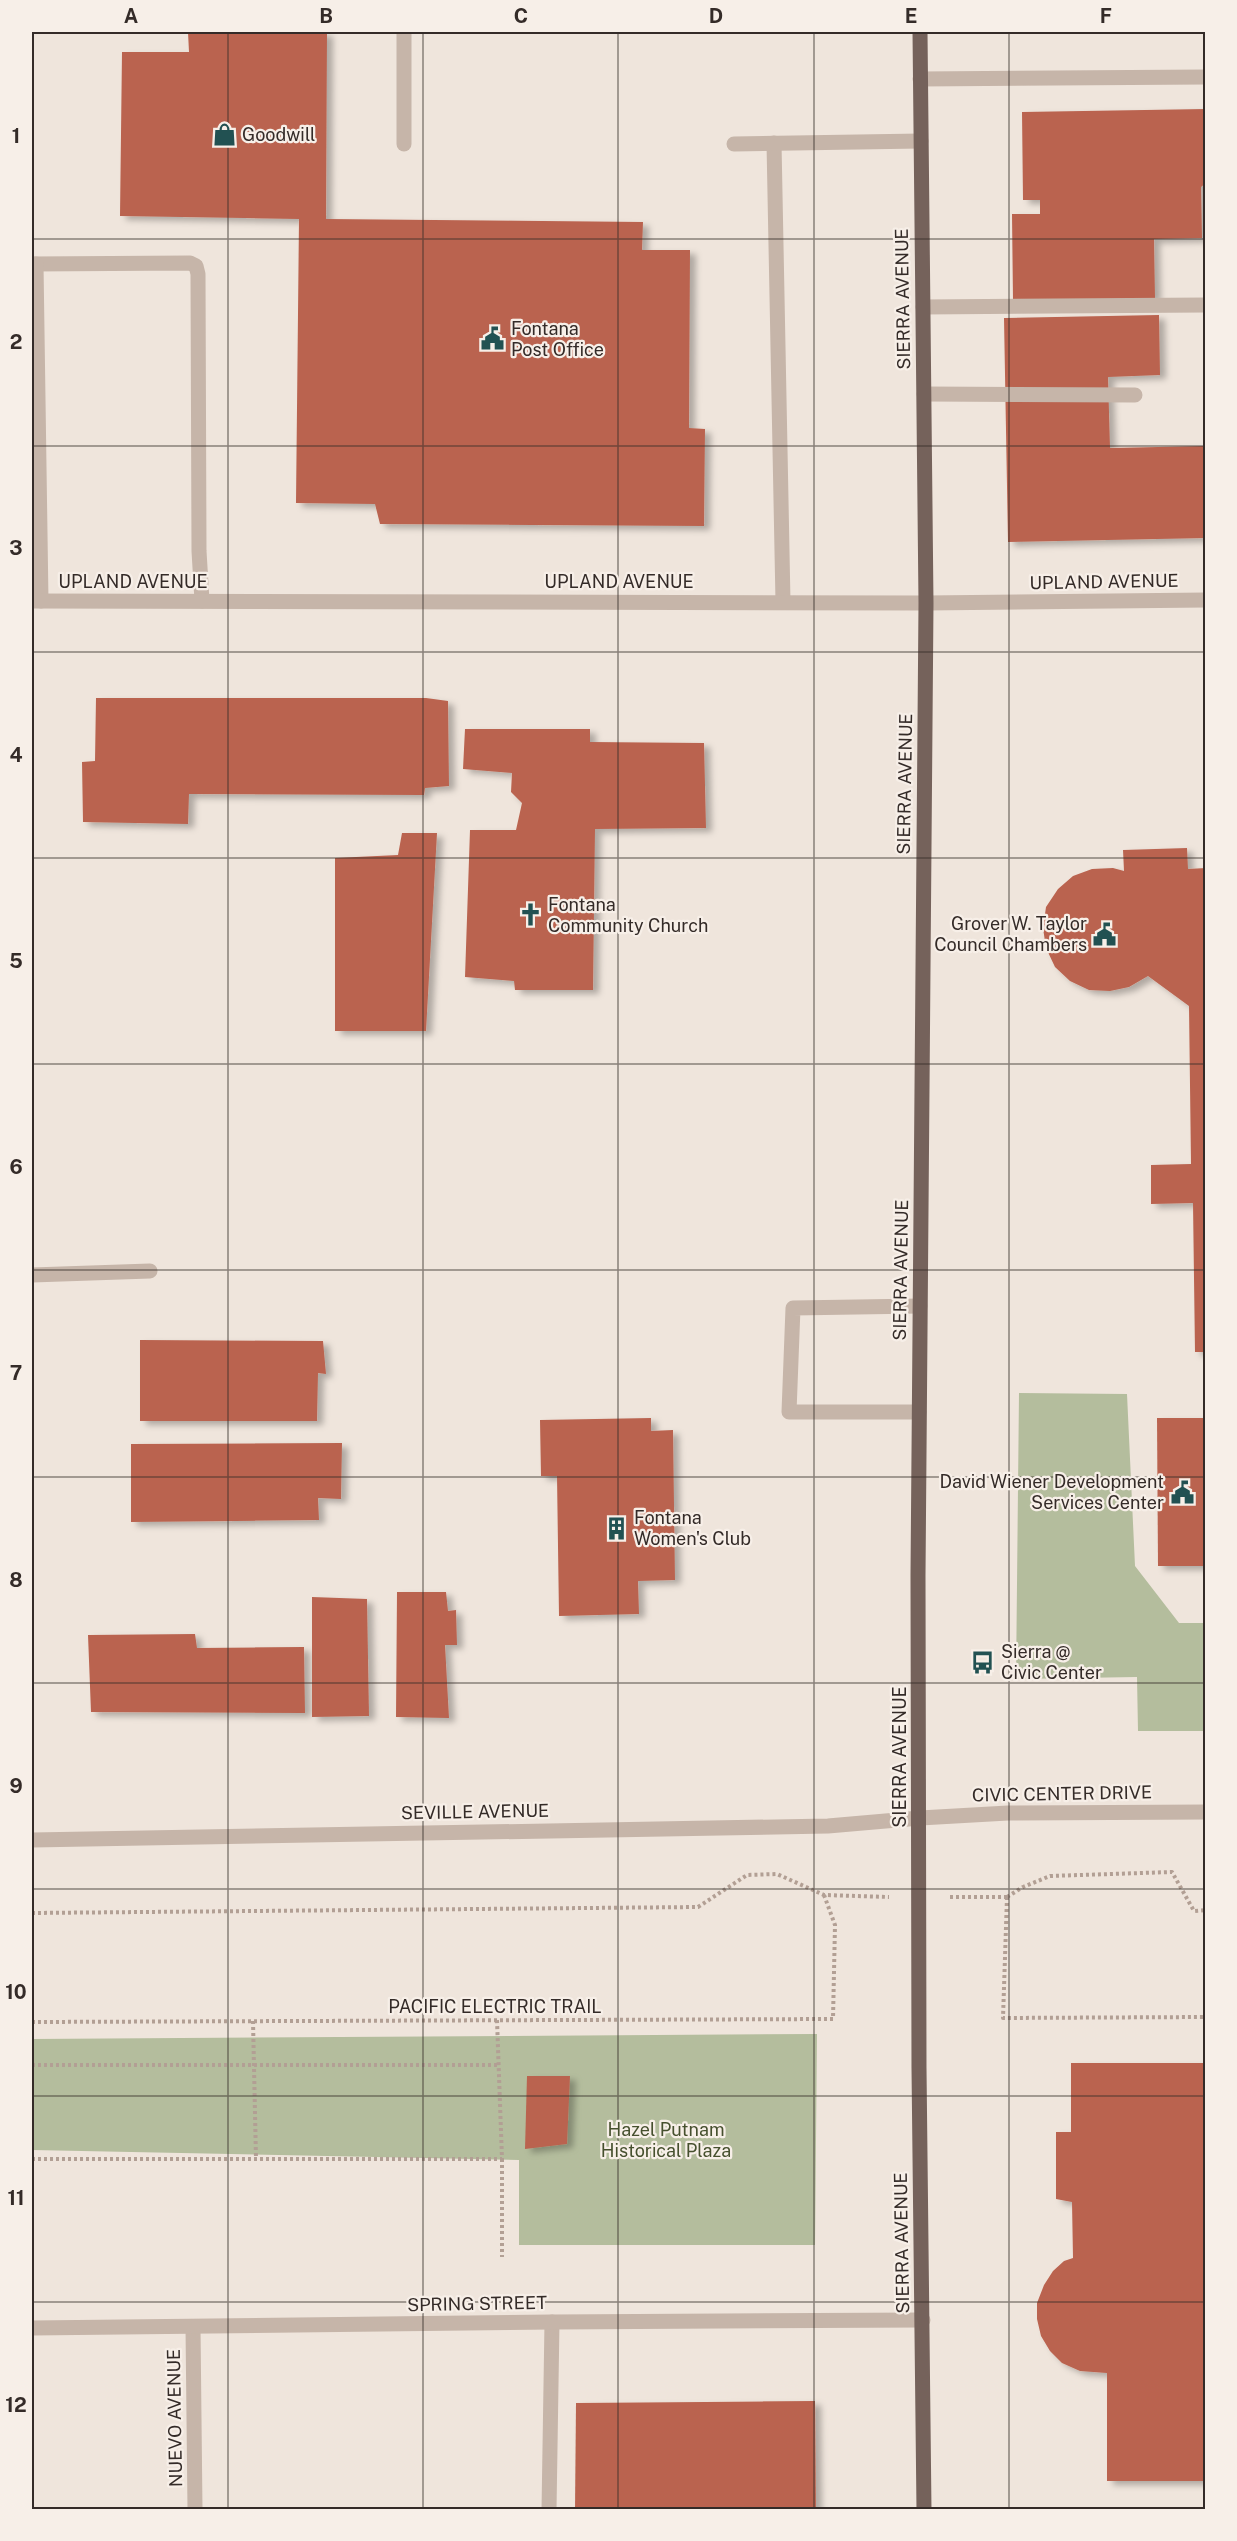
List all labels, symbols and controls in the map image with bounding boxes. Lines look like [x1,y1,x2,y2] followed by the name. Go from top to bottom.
[124,4,138,28] text: A
[319,4,333,28] text: B
[514,4,528,28] text: C
[709,4,723,28] text: D
[905,4,917,28] text: E
[1100,4,1112,28] text: F
[211,122,237,148] shop icon: Goodwill
[12,124,20,148] text: 1
[242,124,316,145] place label: Goodwill
[891,228,914,370] street label: SIERRA AVENUE
[511,318,604,360] place label: Fontana Post Office
[480,326,506,352] public building icon: Fontana Post Office
[10,330,22,354] text: 2
[9,536,23,560] text: 3
[1029,570,1179,593] street label: UPLAND AVENUE
[58,571,208,592] street label: UPLAND AVENUE
[544,571,694,592] street label: UPLAND AVENUE
[893,713,916,855] street label: SIERRA AVENUE
[9,743,23,767] text: 4
[548,894,708,936] place label: Fontana Community Church
[517,902,543,928] church icon: Fontana Community Church
[934,913,1087,955] place label: Grover W. Taylor Council Chambers
[1092,921,1118,947] public building icon: Grover W. Taylor Council Chambers
[9,949,23,973] text: 5
[9,1155,23,1179] text: 6
[889,1199,912,1341] street label: SIERRA AVENUE
[10,1361,22,1385] text: 7
[940,1471,1164,1513] place label: David Wiener Development Services Center
[1169,1479,1195,1505] public building icon: David Wiener Development Services Center
[634,1507,751,1549] place label: Fontana Women's Club
[603,1515,629,1541] building icon: Fontana Women's Club
[9,1568,23,1592] text: 8
[1001,1641,1102,1683] place label: Sierra @ Civic Center
[970,1649,996,1675] bus stop icon: Sierra @ Civic Center
[889,1686,910,1828] street label: SIERRA AVENUE
[9,1774,23,1798] text: 9
[972,1781,1152,1806] street label: CIVIC CENTER DRIVE
[401,1800,549,1823] street label: SEVILLE AVENUE
[5,1980,27,2004] text: 10
[388,1996,602,2017] street label: PACIFIC ELECTRIC TRAIL
[601,2119,731,2161] park label: Hazel Putnam Historical Plaza
[890,2172,913,2314] street label: SIERRA AVENUE
[7,2186,25,2210] text: 11
[407,2292,547,2315] street label: SPRING STREET
[163,2349,186,2487] street label: NUEVO AVENUE
[5,2393,27,2417] text: 12

